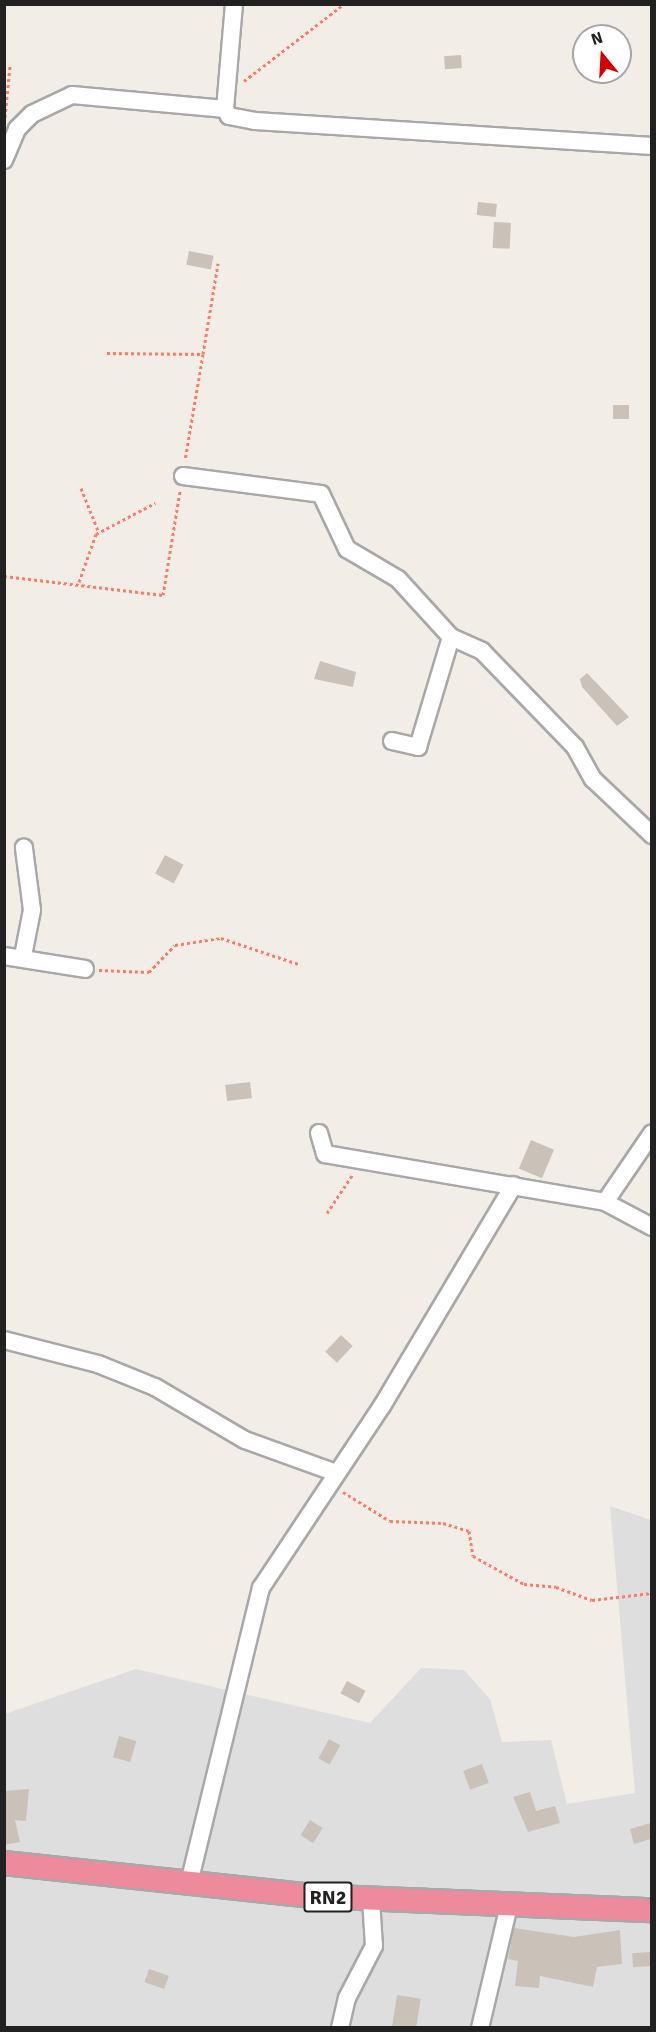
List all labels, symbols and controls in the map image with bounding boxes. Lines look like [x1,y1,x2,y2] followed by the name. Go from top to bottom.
[572,24,632,84] north arrow
[589,28,605,50] text: N
[302,1880,354,1914] road number: RN2

